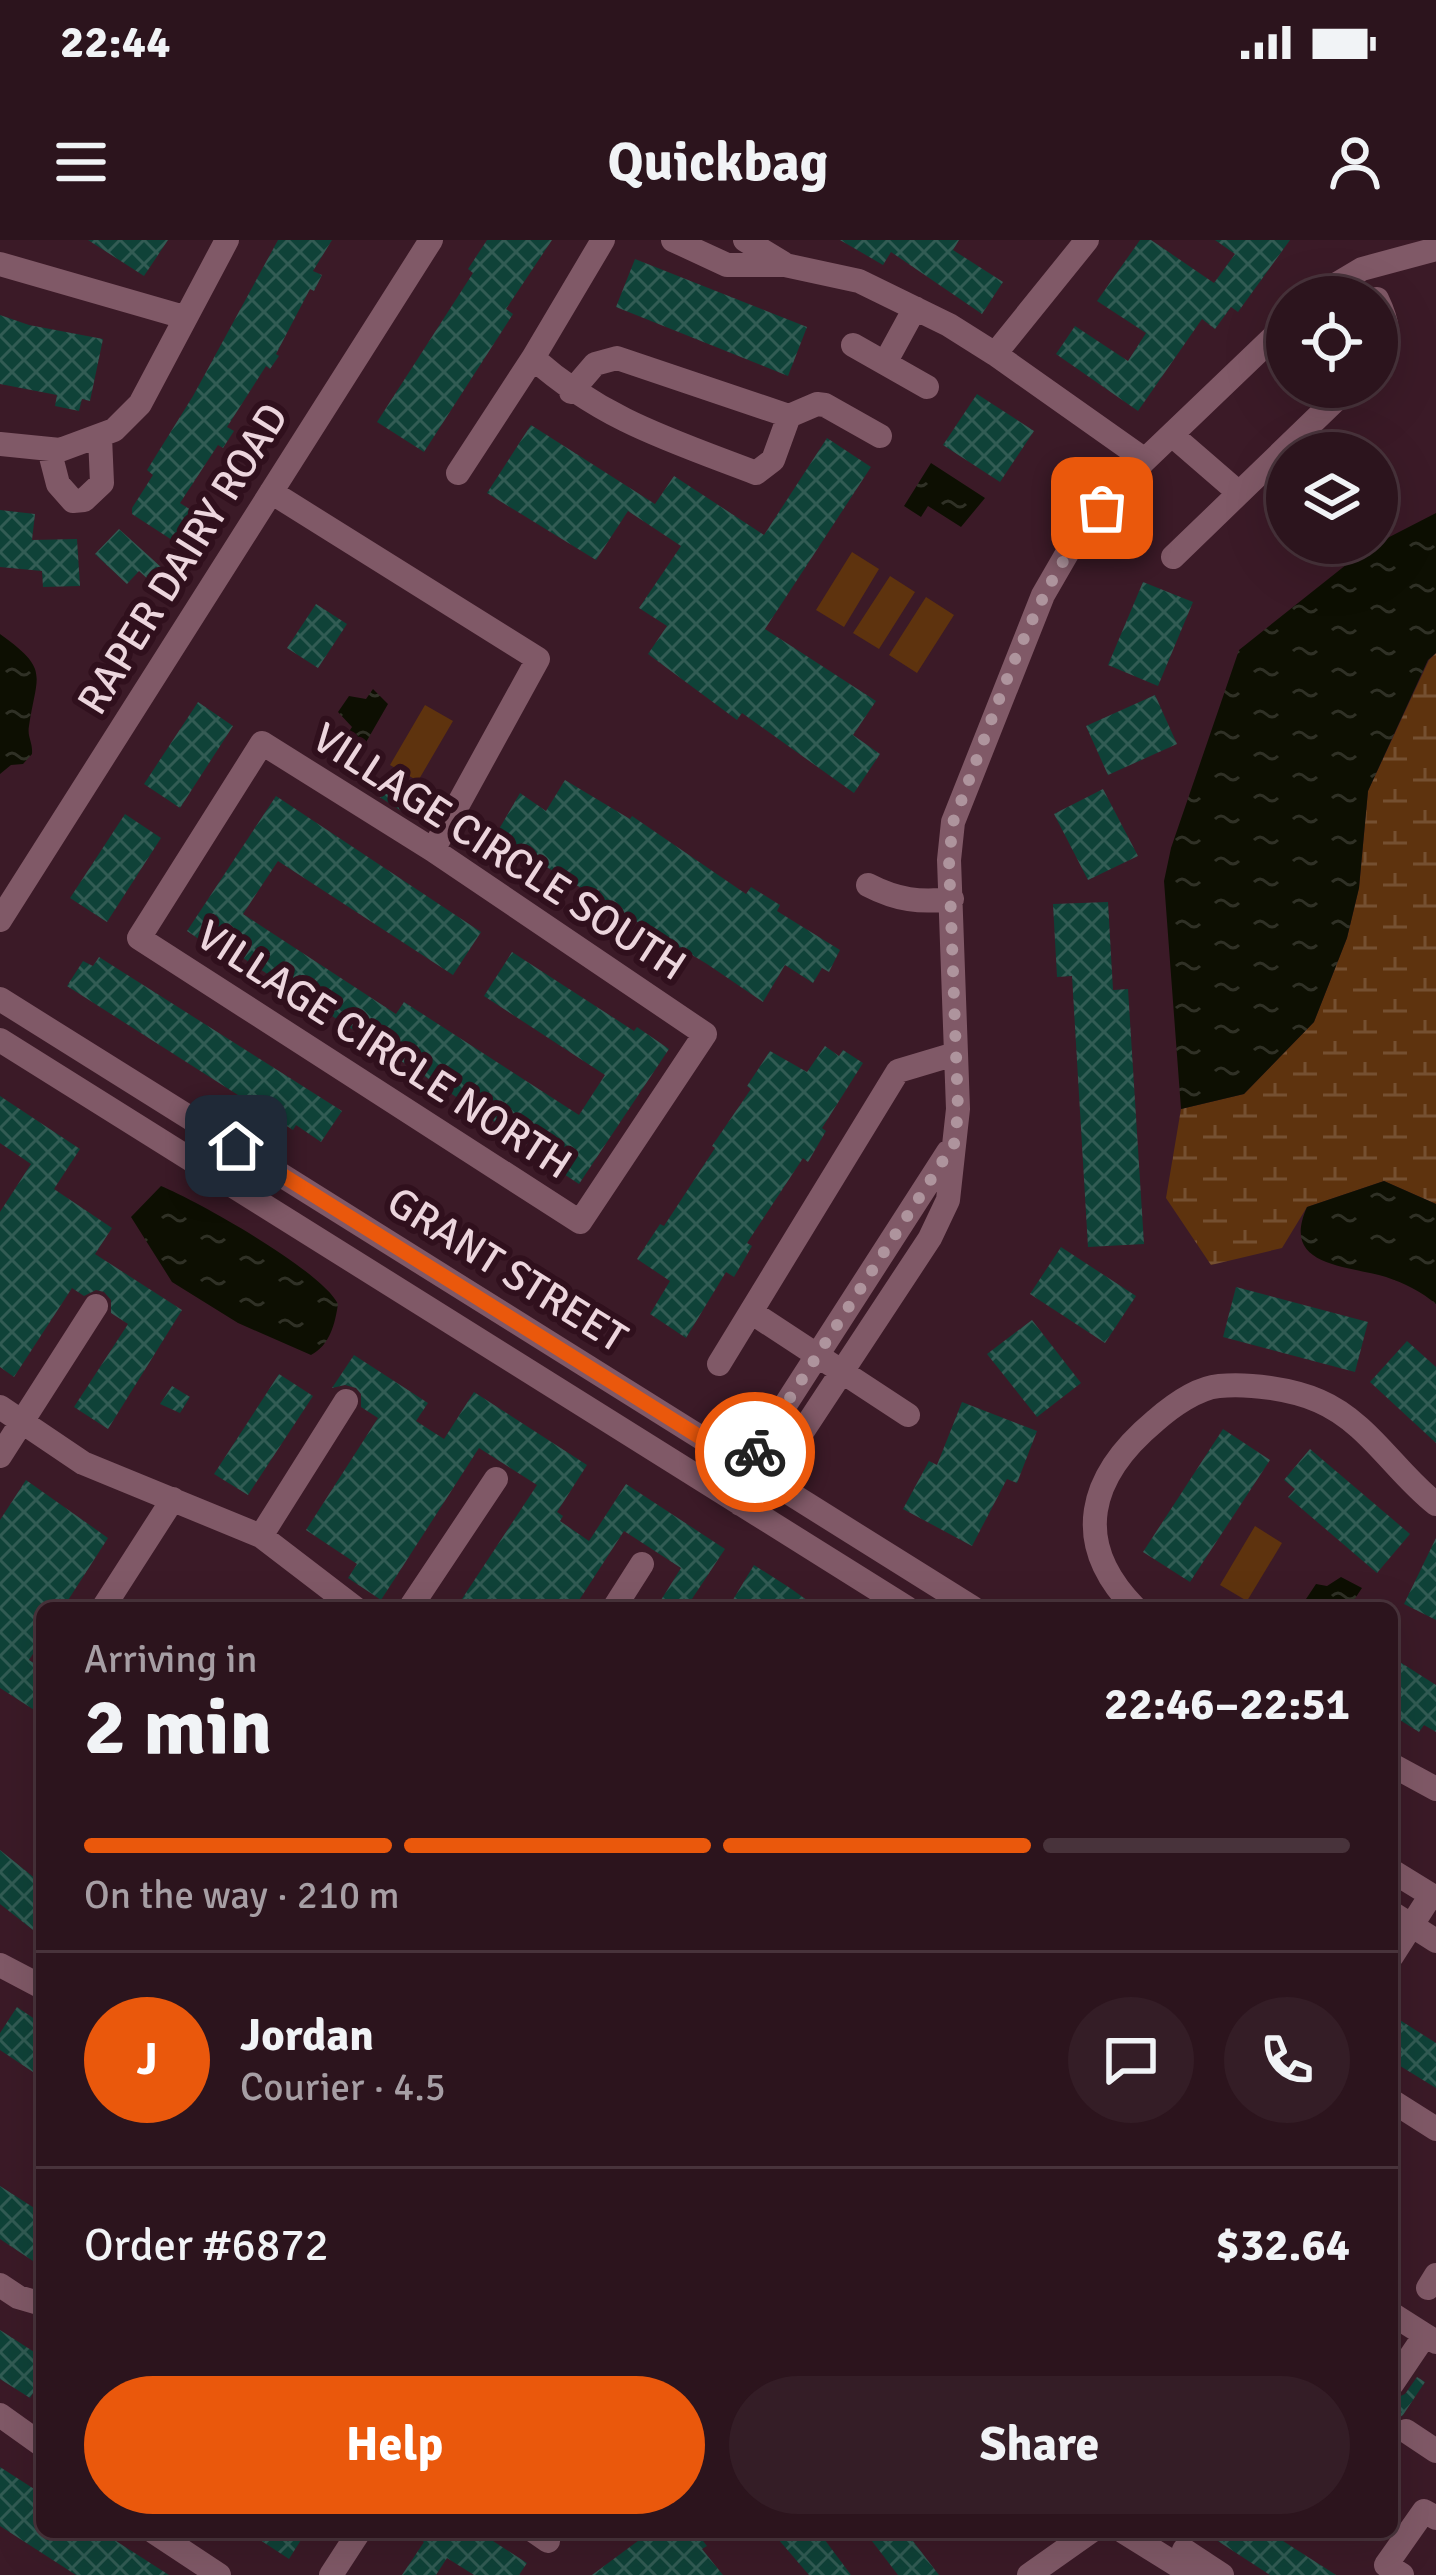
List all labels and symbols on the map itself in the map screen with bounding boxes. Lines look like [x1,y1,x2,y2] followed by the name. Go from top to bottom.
[67,394,299,724] street label: RAPER DAIRY ROAD
[1051,457,1153,559] pin
[303,712,695,992] street label: VILLAGE CIRCLE SOUTH
[187,910,581,1190] street label: VILLAGE CIRCLE NORTH
[185,1095,287,1197] pin
[378,1176,636,1364] street label: GRANT STREET
[695,1392,815,1512] courier

